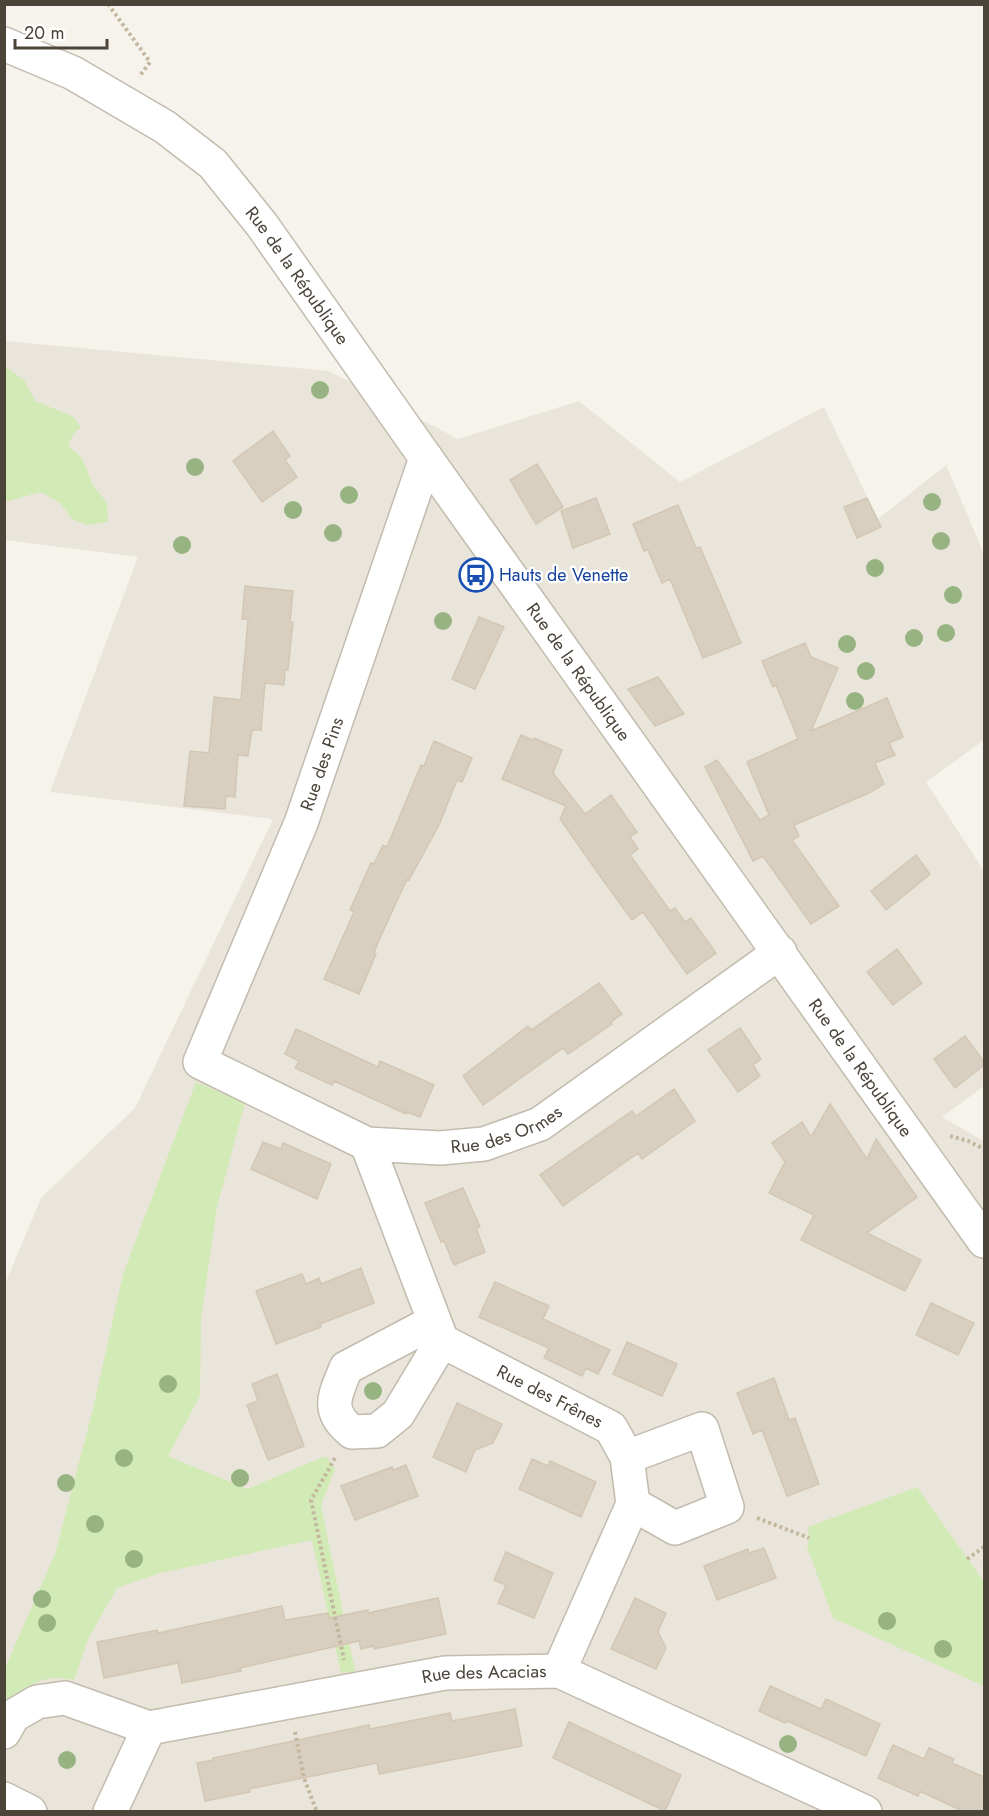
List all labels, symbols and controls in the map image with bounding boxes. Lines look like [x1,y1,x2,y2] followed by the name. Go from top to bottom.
[15,12,106,50] scale bar
[24,20,64,46] text: 20 m
[239,201,355,350] street label: Rue de la République
[458,557,494,593] bus stop icon: Hauts de Venette
[499,562,628,588] place label: Hauts de Venette
[520,597,637,746] street label: Rue de la République
[294,714,350,814] street label: Rue des Pins
[802,993,919,1142] street label: Rue de la République
[450,1099,568,1160] street label: Rue des Ormes
[492,1358,607,1435] street label: Rue des Frênes
[420,1658,547,1690] street label: Rue des Acacias

